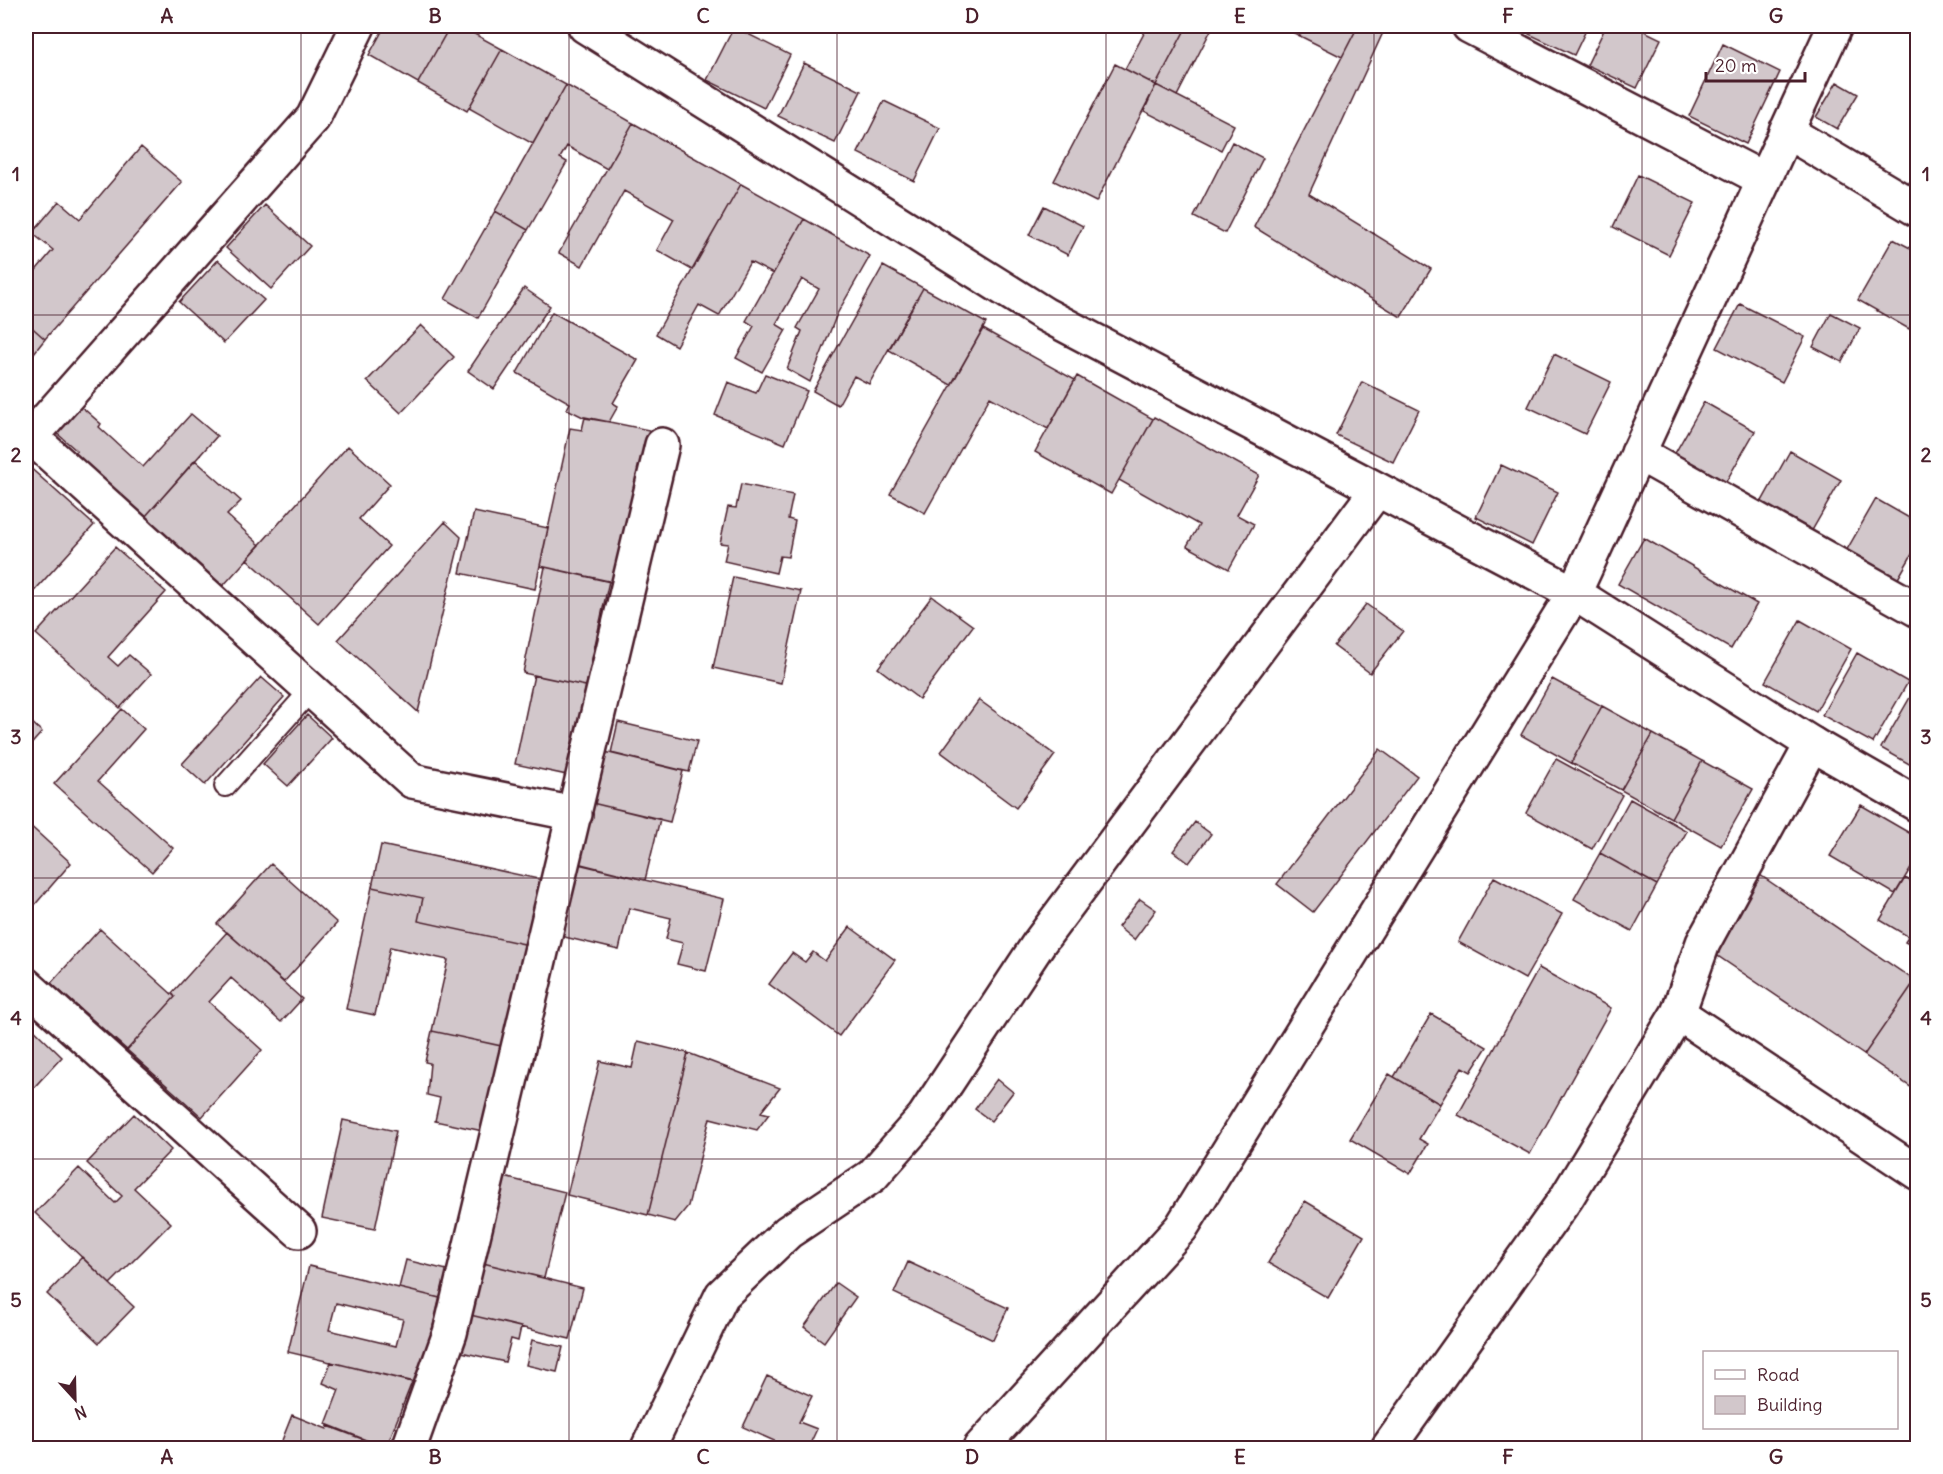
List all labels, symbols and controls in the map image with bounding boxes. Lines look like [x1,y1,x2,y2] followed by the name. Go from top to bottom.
[161,3,174,28] text: A
[428,3,442,28] text: B
[696,3,710,28] text: C
[965,3,979,28] text: D
[1234,3,1246,28] text: E
[1502,3,1514,28] text: F
[1769,3,1783,28] text: G
[1706,45,1805,83] scale bar
[1715,54,1757,77] text: 20 m
[12,161,20,186] text: 1
[1922,161,1930,186] text: 1
[11,442,22,467] text: 2
[1921,442,1932,467] text: 2
[10,724,22,749] text: 3
[1920,724,1932,749] text: 3
[10,1005,22,1030] text: 4
[1920,1005,1932,1030] text: 4
[10,1287,22,1312] text: 5
[1920,1287,1932,1312] text: 5
[1703,1351,1898,1429] legend
[1757,1363,1800,1386] text: Road
[45,1369,105,1429] north arrow
[1757,1393,1822,1416] text: Building
[72,1402,89,1424] text: N
[161,1444,174,1469] text: A
[428,1444,442,1469] text: B
[696,1444,710,1469] text: C
[965,1444,979,1469] text: D
[1234,1444,1246,1469] text: E
[1502,1444,1514,1469] text: F
[1769,1444,1783,1469] text: G

